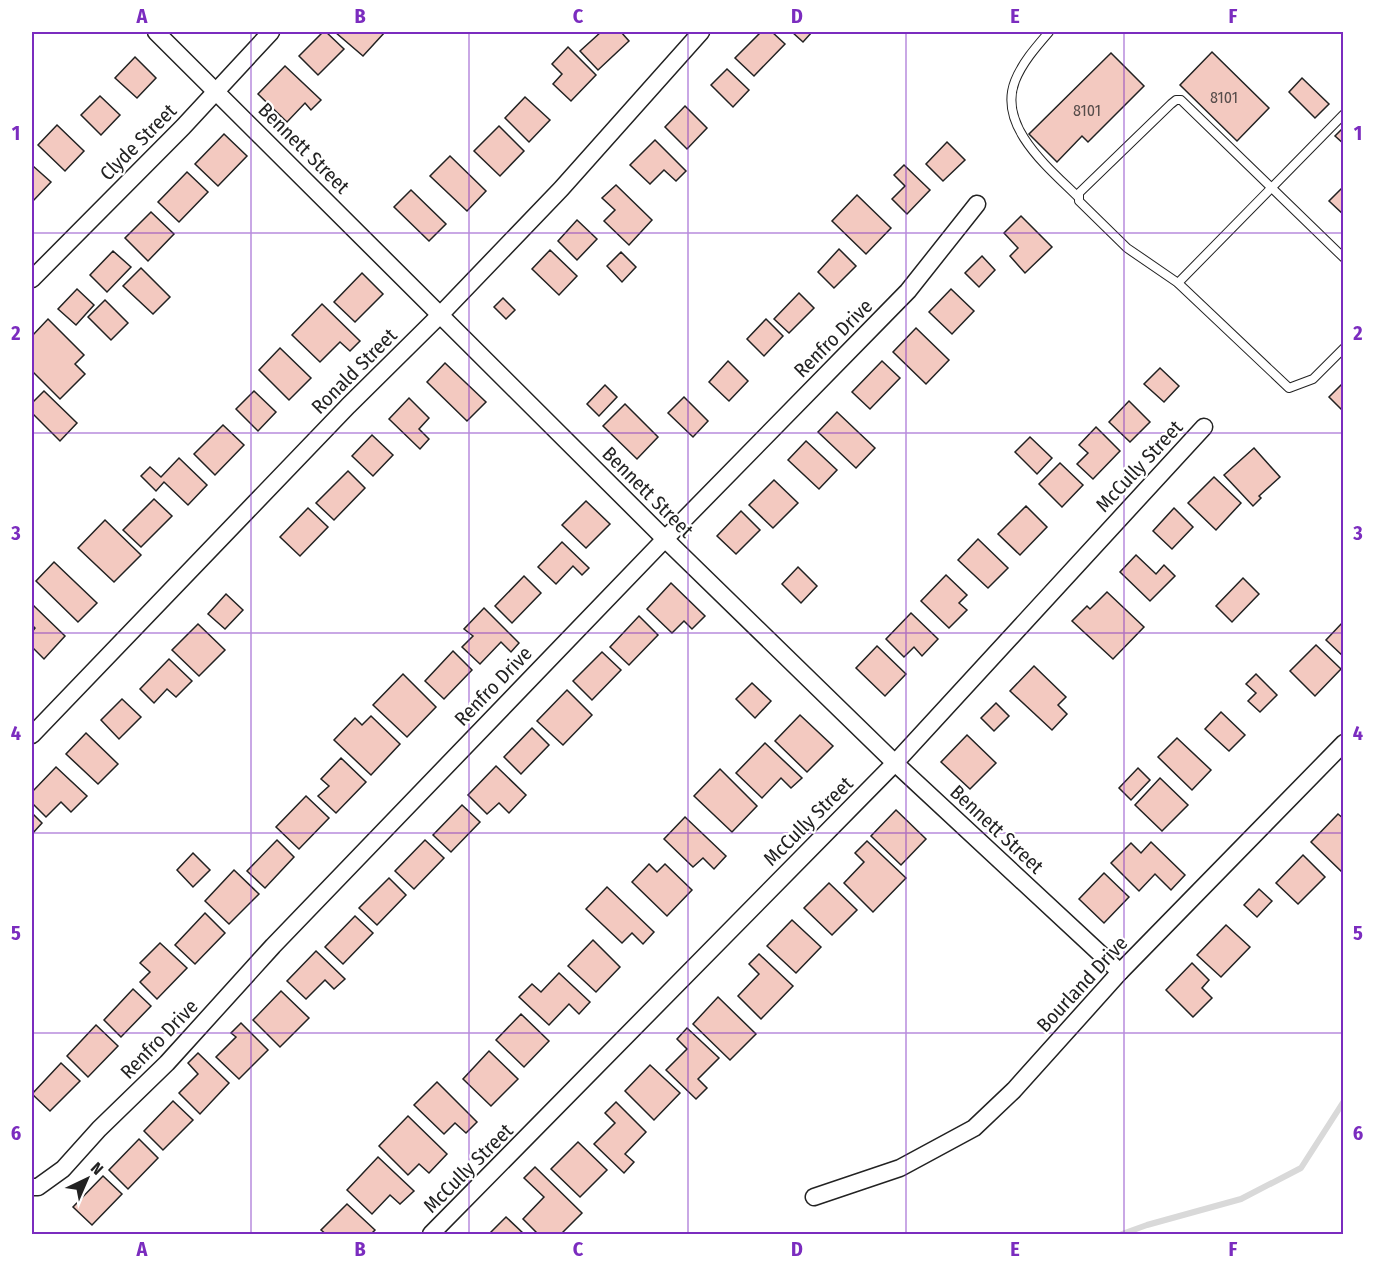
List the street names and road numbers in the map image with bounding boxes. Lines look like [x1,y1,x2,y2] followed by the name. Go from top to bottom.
[95,98,182,185] street label: Clyde Street
[254,98,355,199] street label: Bennett Street
[789,294,877,382] street label: Renfro Drive
[306,323,402,419] street label: Ronald Street
[1091,415,1188,517] street label: McCully Street
[598,442,699,543] street label: Bennett Street
[449,641,537,731] street label: Renfro Drive
[758,771,858,871] street label: McCully Street
[945,780,1049,879] street label: Bennett Street
[1032,931,1132,1037] street label: Bourland Drive
[115,994,203,1084] street label: Renfro Drive
[418,1118,518,1218] street label: McCully Street

